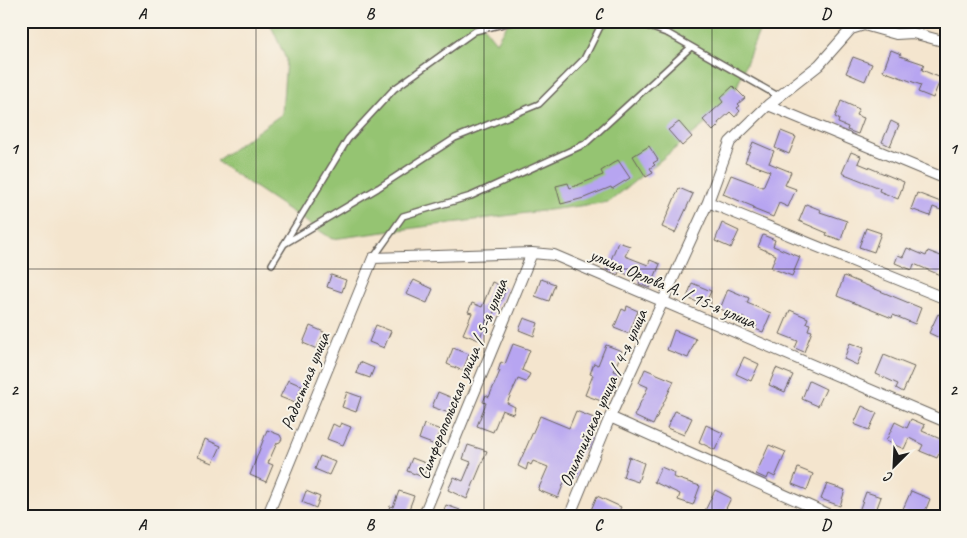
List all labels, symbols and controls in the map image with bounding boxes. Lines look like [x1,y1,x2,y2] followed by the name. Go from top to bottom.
[138,4,148,24] text: A
[366,4,376,24] text: B
[594,4,604,24] text: C
[821,4,832,24] text: D
[10,139,19,159] text: 1
[949,139,958,159] text: 1
[586,243,760,333] street label: улица Орлова А. / 15-я улица
[412,274,513,482] street label: Симферопольская улица / 5-я улица
[554,305,653,490] street label: Олимпийская улица / 4-я улица
[275,328,335,433] street label: Радостная улица
[10,380,19,400] text: 2
[949,380,958,400] text: 2
[870,440,920,490] north arrow
[880,467,896,487] text: С
[138,515,148,535] text: A
[366,515,376,535] text: B
[594,515,604,535] text: C
[821,515,832,535] text: D

